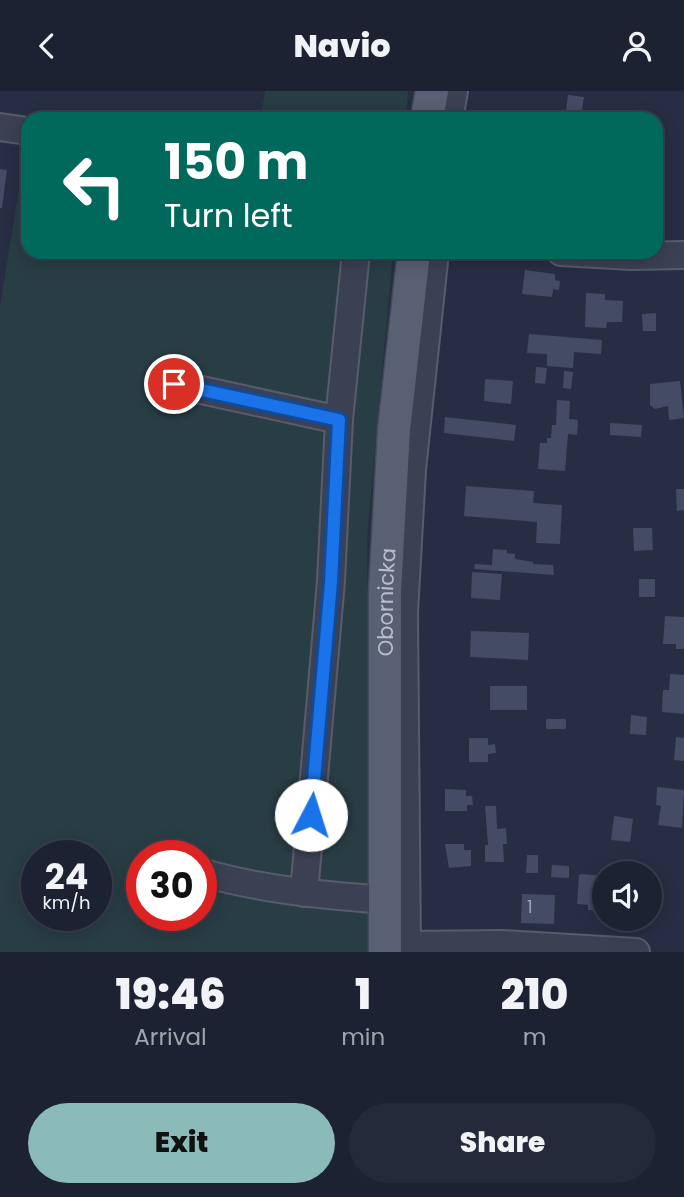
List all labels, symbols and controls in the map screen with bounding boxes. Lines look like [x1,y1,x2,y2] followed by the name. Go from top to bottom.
[293,23,391,68] text: Navio
[28,27,66,65] icon: back
[618,27,656,65] icon: person
[164,128,309,196] text: 150 m
[49,140,140,231] icon: left
[164,193,293,238] text: Turn left
[144,354,204,414] pin
[155,365,193,403] icon: arrive
[371,547,402,656] street label: Obornicka
[274,778,348,852] position arrow
[126,840,217,931] speed limit sign: 30
[45,852,88,901] text: 24
[592,861,662,931] map controls
[592,861,662,931] button: sound
[43,890,90,915] text: km/h
[527,894,533,919] house number: 1
[116,965,226,1024] text: 19:46
[355,965,371,1024] text: 1
[501,965,568,1024] text: 210
[134,1021,207,1053] text: Arrival
[341,1021,385,1053] text: min
[523,1021,546,1053] text: m
[28,1103,335,1183] button: Exit
[349,1103,656,1183] button: Share

